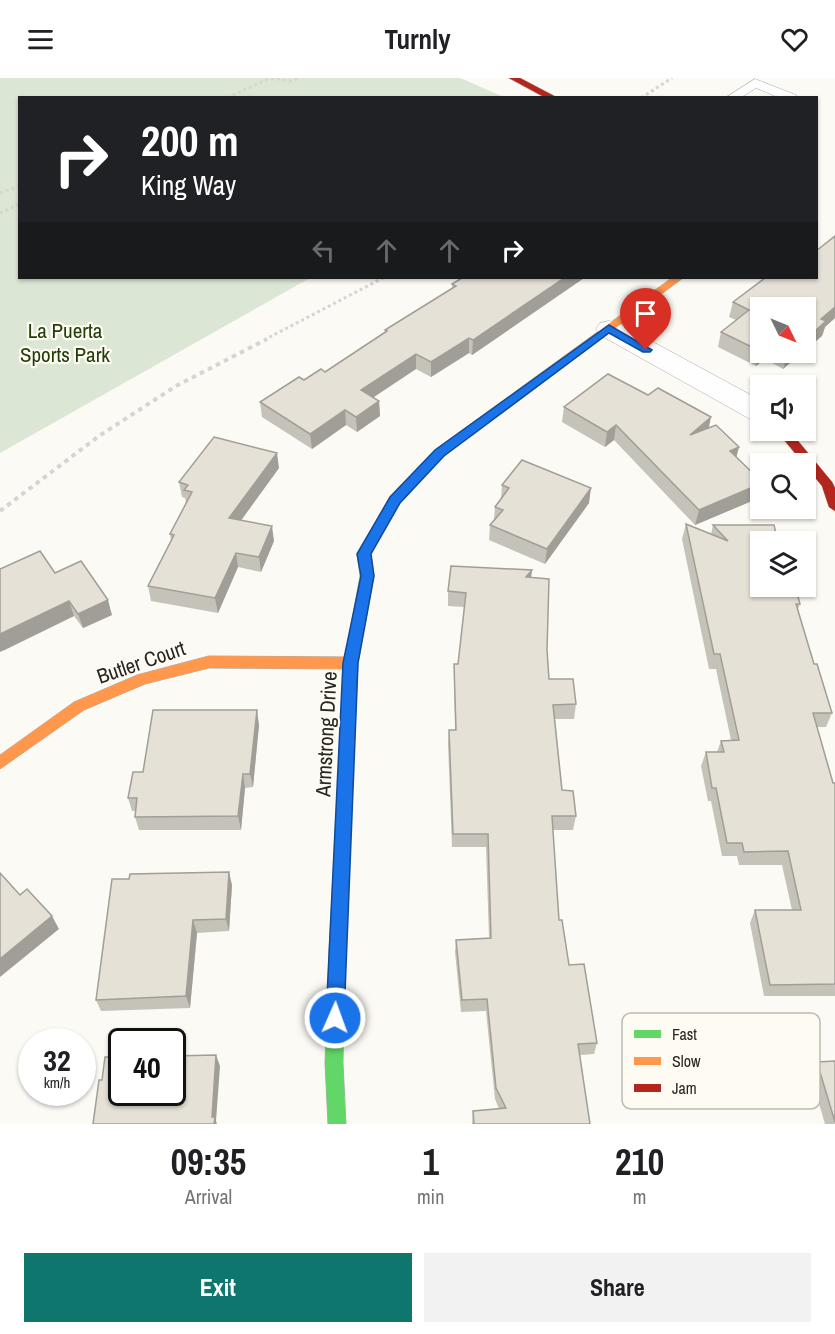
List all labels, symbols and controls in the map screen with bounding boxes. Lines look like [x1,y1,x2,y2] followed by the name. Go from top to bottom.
[384,21,451,57] text: Turnly
[24,23,57,56] icon: menu
[778,23,811,56] icon: heart
[141,113,239,169] text: 200 m
[42,120,120,198] icon: right
[141,167,236,203] text: King Way
[307,234,340,267] icon: left
[370,234,403,267] icon: ahead
[433,234,466,267] icon: ahead
[496,234,529,267] icon: right
[620,288,671,350] pin
[629,297,662,330] icon: arrive
[750,297,816,363] north arrow
[750,297,816,597] map controls
[20,316,110,369] park label: La Puerta Sports Park
[750,375,816,441] button: sound
[750,453,816,519] button: search
[750,531,816,597] button: layers
[93,633,189,691] street label: Butler Court
[308,671,344,798] street label: Armstrong Drive
[303,986,367,1050] position arrow
[622,1013,820,1109] legend
[672,1023,697,1045] text: Fast
[108,1028,186,1106] speed limit sign: 40
[43,1040,71,1080] text: 32
[672,1050,701,1072] text: Slow
[44,1072,70,1093] text: km/h
[672,1077,697,1099] text: Jam
[171,1138,246,1186] text: 09:35
[422,1138,439,1186] text: 1
[615,1138,664,1186] text: 210
[185,1183,232,1210] text: Arrival
[417,1183,444,1210] text: min
[633,1183,646,1210] text: m
[24,1253,412,1322] button: Exit
[424,1253,811,1322] button: Share

